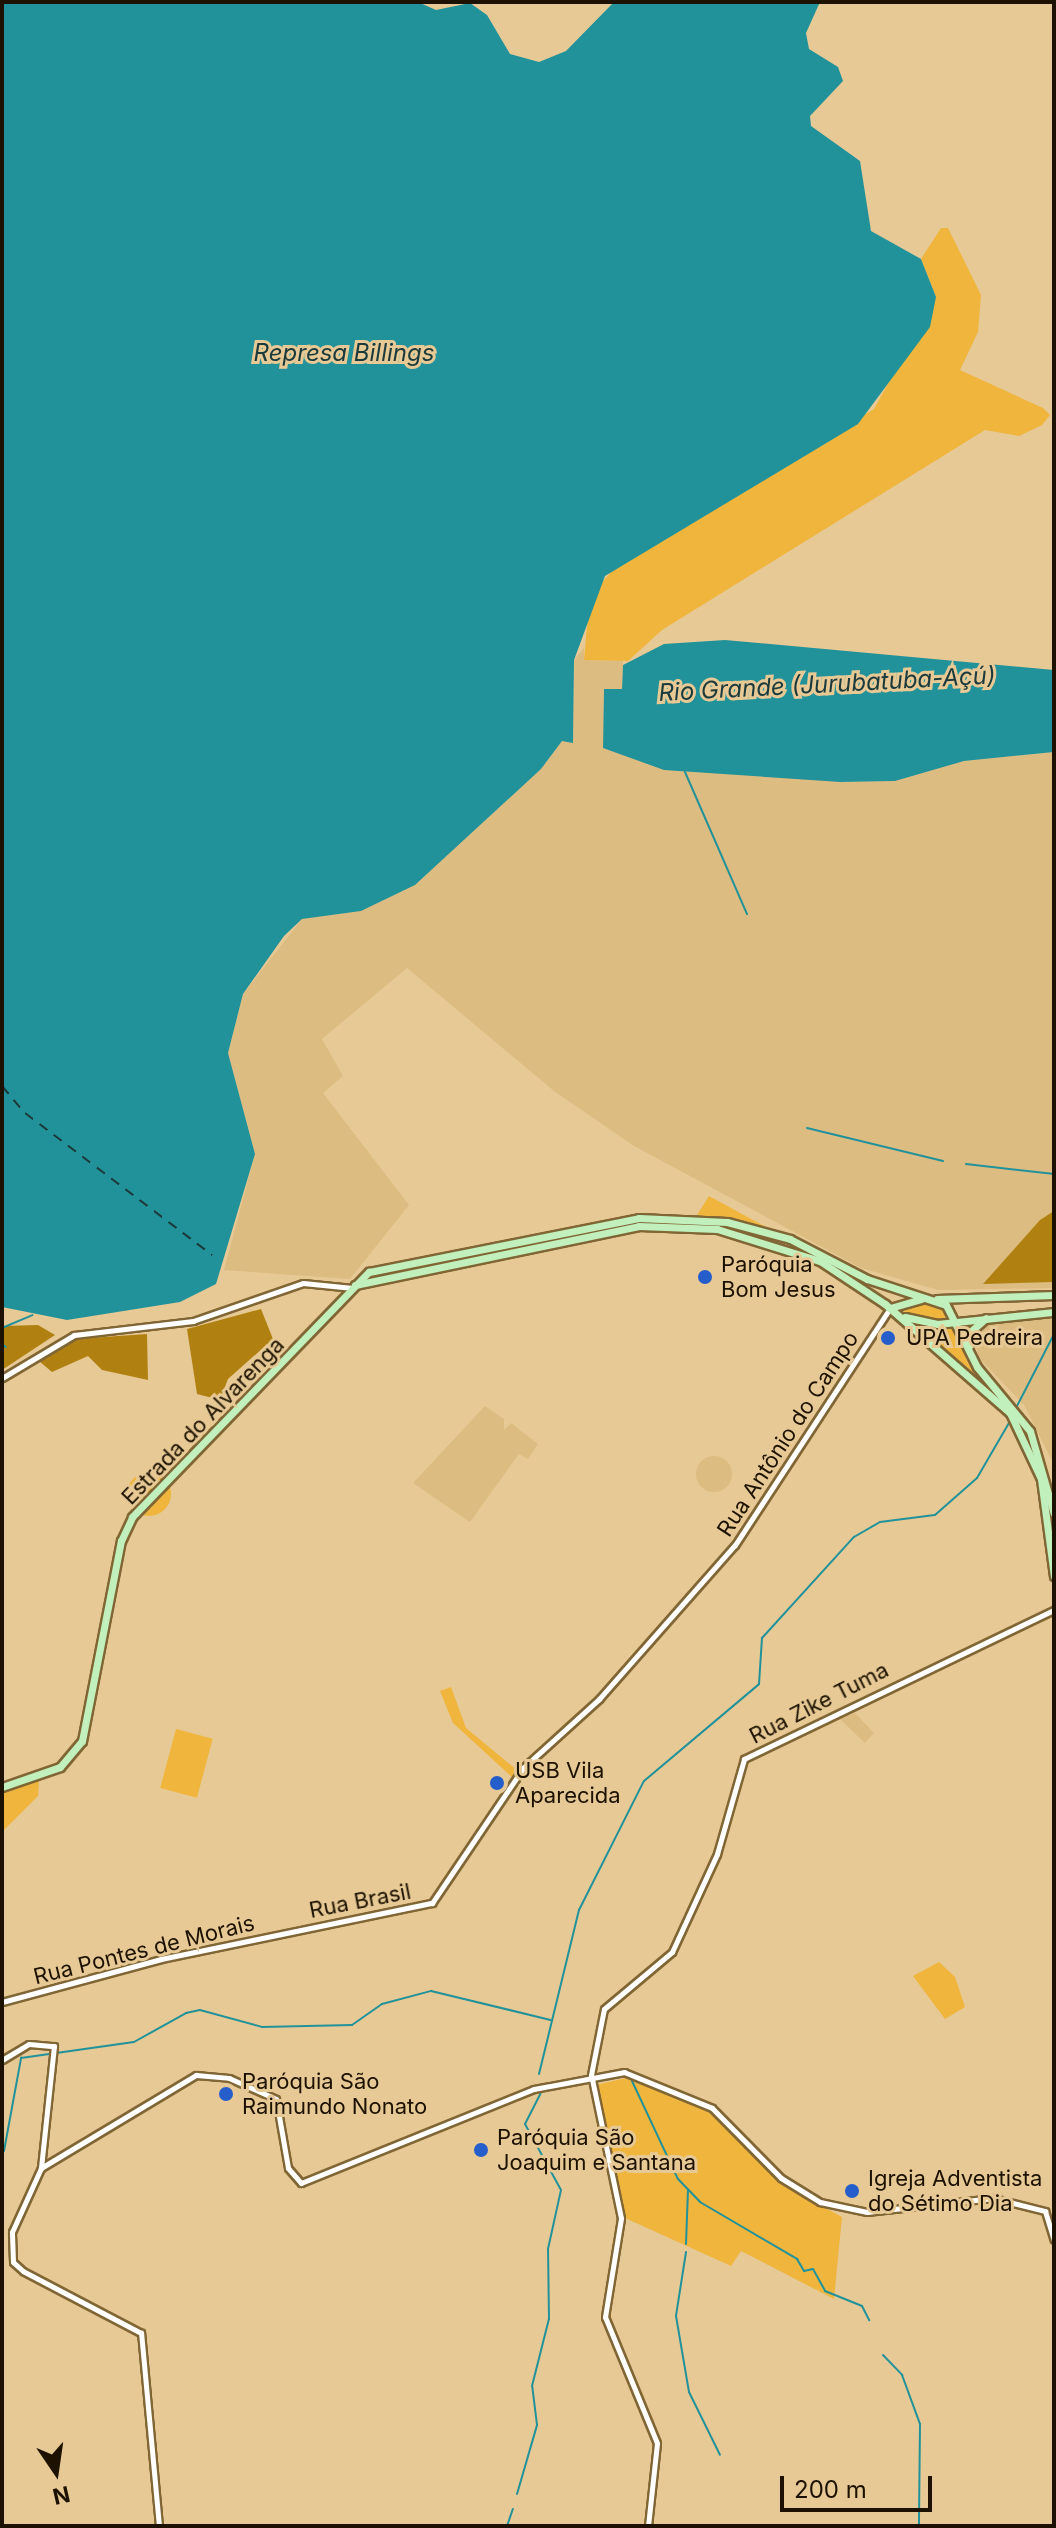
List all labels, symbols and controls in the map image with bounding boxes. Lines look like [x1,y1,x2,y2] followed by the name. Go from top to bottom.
[254,339,434,367] water label: Represa Billings
[658,661,996,707] water label: Rio Grande (Jurubatuba-Açú)
[721,1251,836,1302] place label: Paróquia Bom Jesus
[696,1268,714,1286] marker: Paróquia Bom Jesus
[906,1325,1043,1351] place label: UPA Pedreira
[712,1327,864,1541] street label: Rua Antônio do Campo
[877,1327,899,1349] marker: UPA Pedreira
[116,1332,290,1510] street label: Estrada do Alvarenga
[745,1657,893,1749] street label: Rua Zike Tuma
[515,1757,621,1808] place label: USB Vila Aparecida
[486,1772,508,1794] marker: USB Vila Aparecida
[307,1878,413,1924] street label: Rua Brasil
[31,1910,257,1990] street label: Rua Pontes de Morais
[242,2068,427,2120] place label: Paróquia São Raimundo Nonato
[217,2085,235,2103] marker: Paróquia São Raimundo Nonato
[497,2124,696,2176] place label: Paróquia São Joaquim e Santana
[472,2141,490,2159] marker: Paróquia São Joaquim e Santana
[868,2165,1042,2216] place label: Igreja Adventista do Sétimo Dia
[843,2182,861,2200] marker: Igreja Adventista do Sétimo Dia
[16,2432,96,2512] north arrow
[784,2460,936,2510] scale bar
[794,2475,867,2504] text: 200 m
[50,2481,72,2510] text: N

